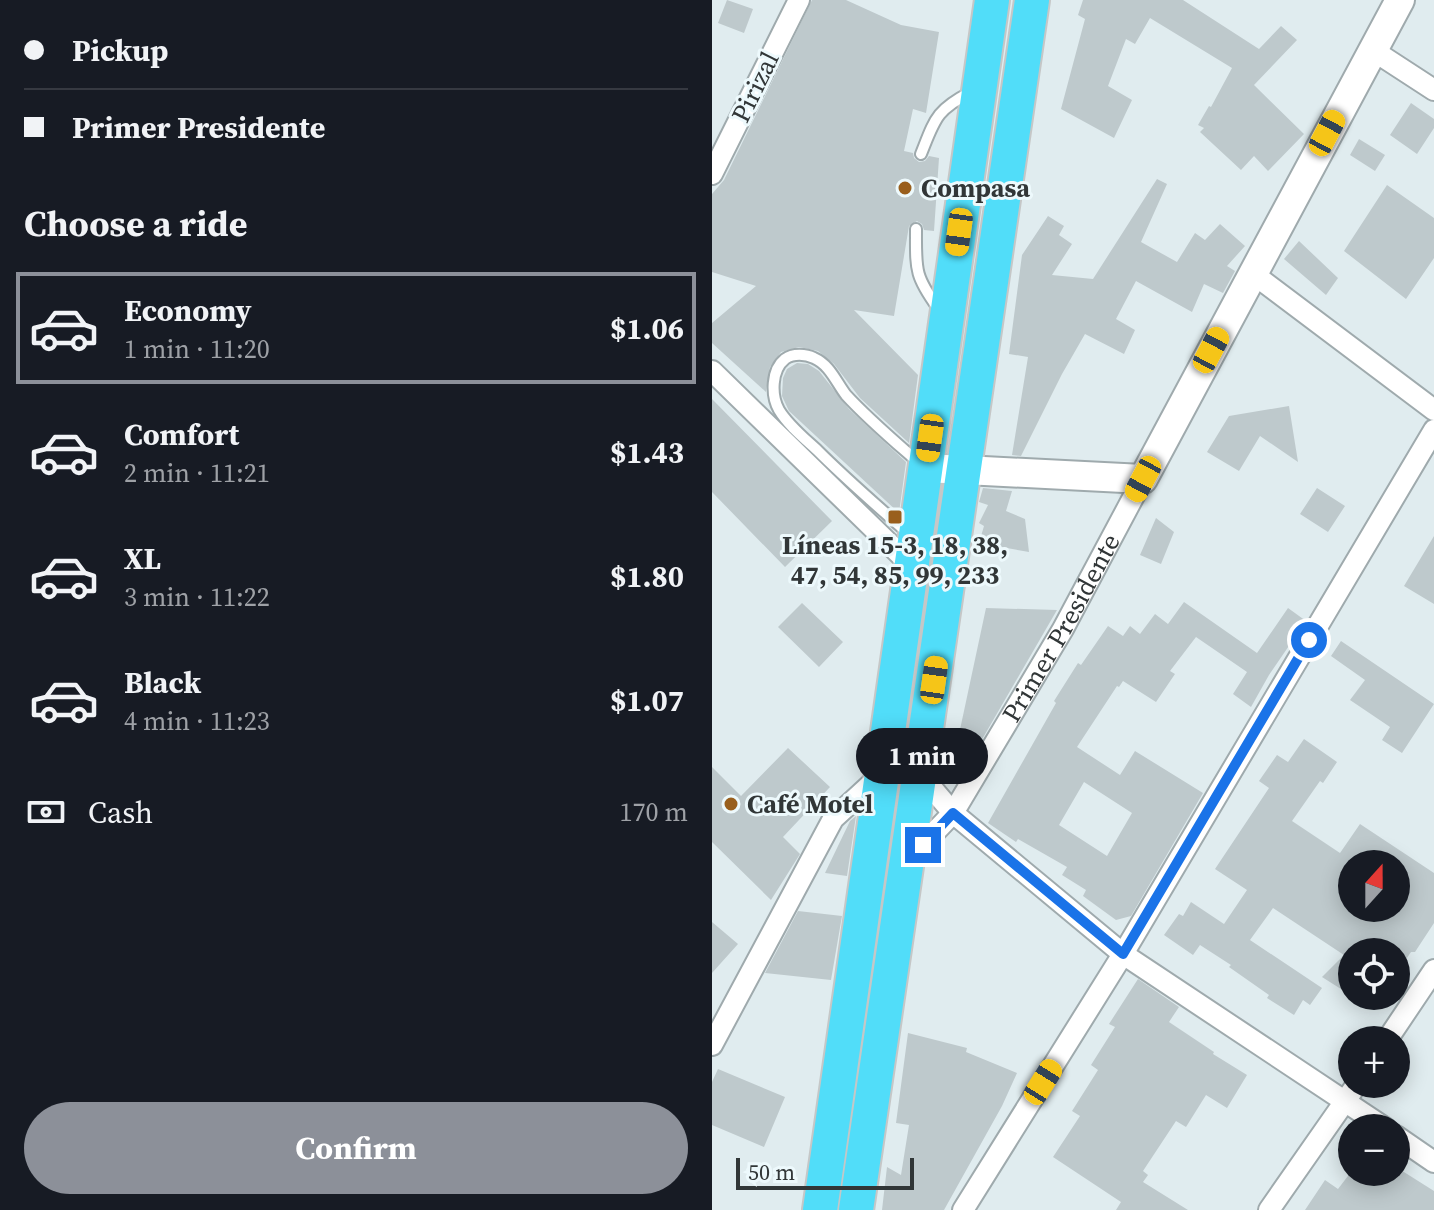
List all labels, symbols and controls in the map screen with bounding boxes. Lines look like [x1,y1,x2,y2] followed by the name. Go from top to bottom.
[72,30,168,71] text: Pickup
[722,45,788,129] street label: Pirizal
[1305,106,1349,160] car
[72,107,325,148] text: Primer Presidente
[921,170,1030,206] place label: Compasa
[896,179,914,197] marker: Compasa
[24,199,247,248] text: Choose a ride
[944,207,974,257] car
[124,290,252,331] text: Economy
[28,292,100,364] icon: car
[610,308,684,349] text: $1.06
[1189,323,1233,377] car
[124,331,270,367] text: 1 min · 11:20
[915,413,945,463] car
[124,414,239,455] text: Comfort
[28,416,100,488] icon: car
[610,432,684,473] text: $1.43
[1121,452,1165,506] car
[124,455,270,491] text: 2 min · 11:21
[886,508,904,526] marker: Líneas 15-3, 18, 38, 47, 54, 85, 99, 233
[782,527,1008,593] place label: Líneas 15-3, 18, 38, 47, 54, 85, 99, 233
[993,527,1129,729] street label: Primer Presidente
[124,538,161,579] text: XL
[28,540,100,612] icon: car
[610,556,684,597] text: $1.80
[124,579,270,615] text: 3 min · 11:22
[1291,622,1327,658] route start
[919,655,949,705] car
[124,662,201,703] text: Black
[28,664,100,736] icon: car
[610,680,684,721] text: $1.07
[124,703,270,739] text: 4 min · 11:23
[857,729,989,785] callout: 1 min
[888,738,956,774] text: 1 min
[747,786,873,822] place label: Café Motel
[24,790,68,834] icon: cash
[88,792,153,833] text: Cash
[620,794,688,830] text: 170 m
[722,795,740,813] marker: Café Motel
[905,827,941,863] route end
[1338,850,1410,922] north arrow
[1338,850,1410,1186] map controls
[1338,938,1410,1010] button: locate
[1338,1026,1410,1098] button: +
[1020,1055,1066,1109] car
[24,1102,688,1194] button: Confirm
[1338,1114,1410,1186] button: −
[736,1154,914,1190] scale bar
[748,1157,795,1187] text: 50 m

